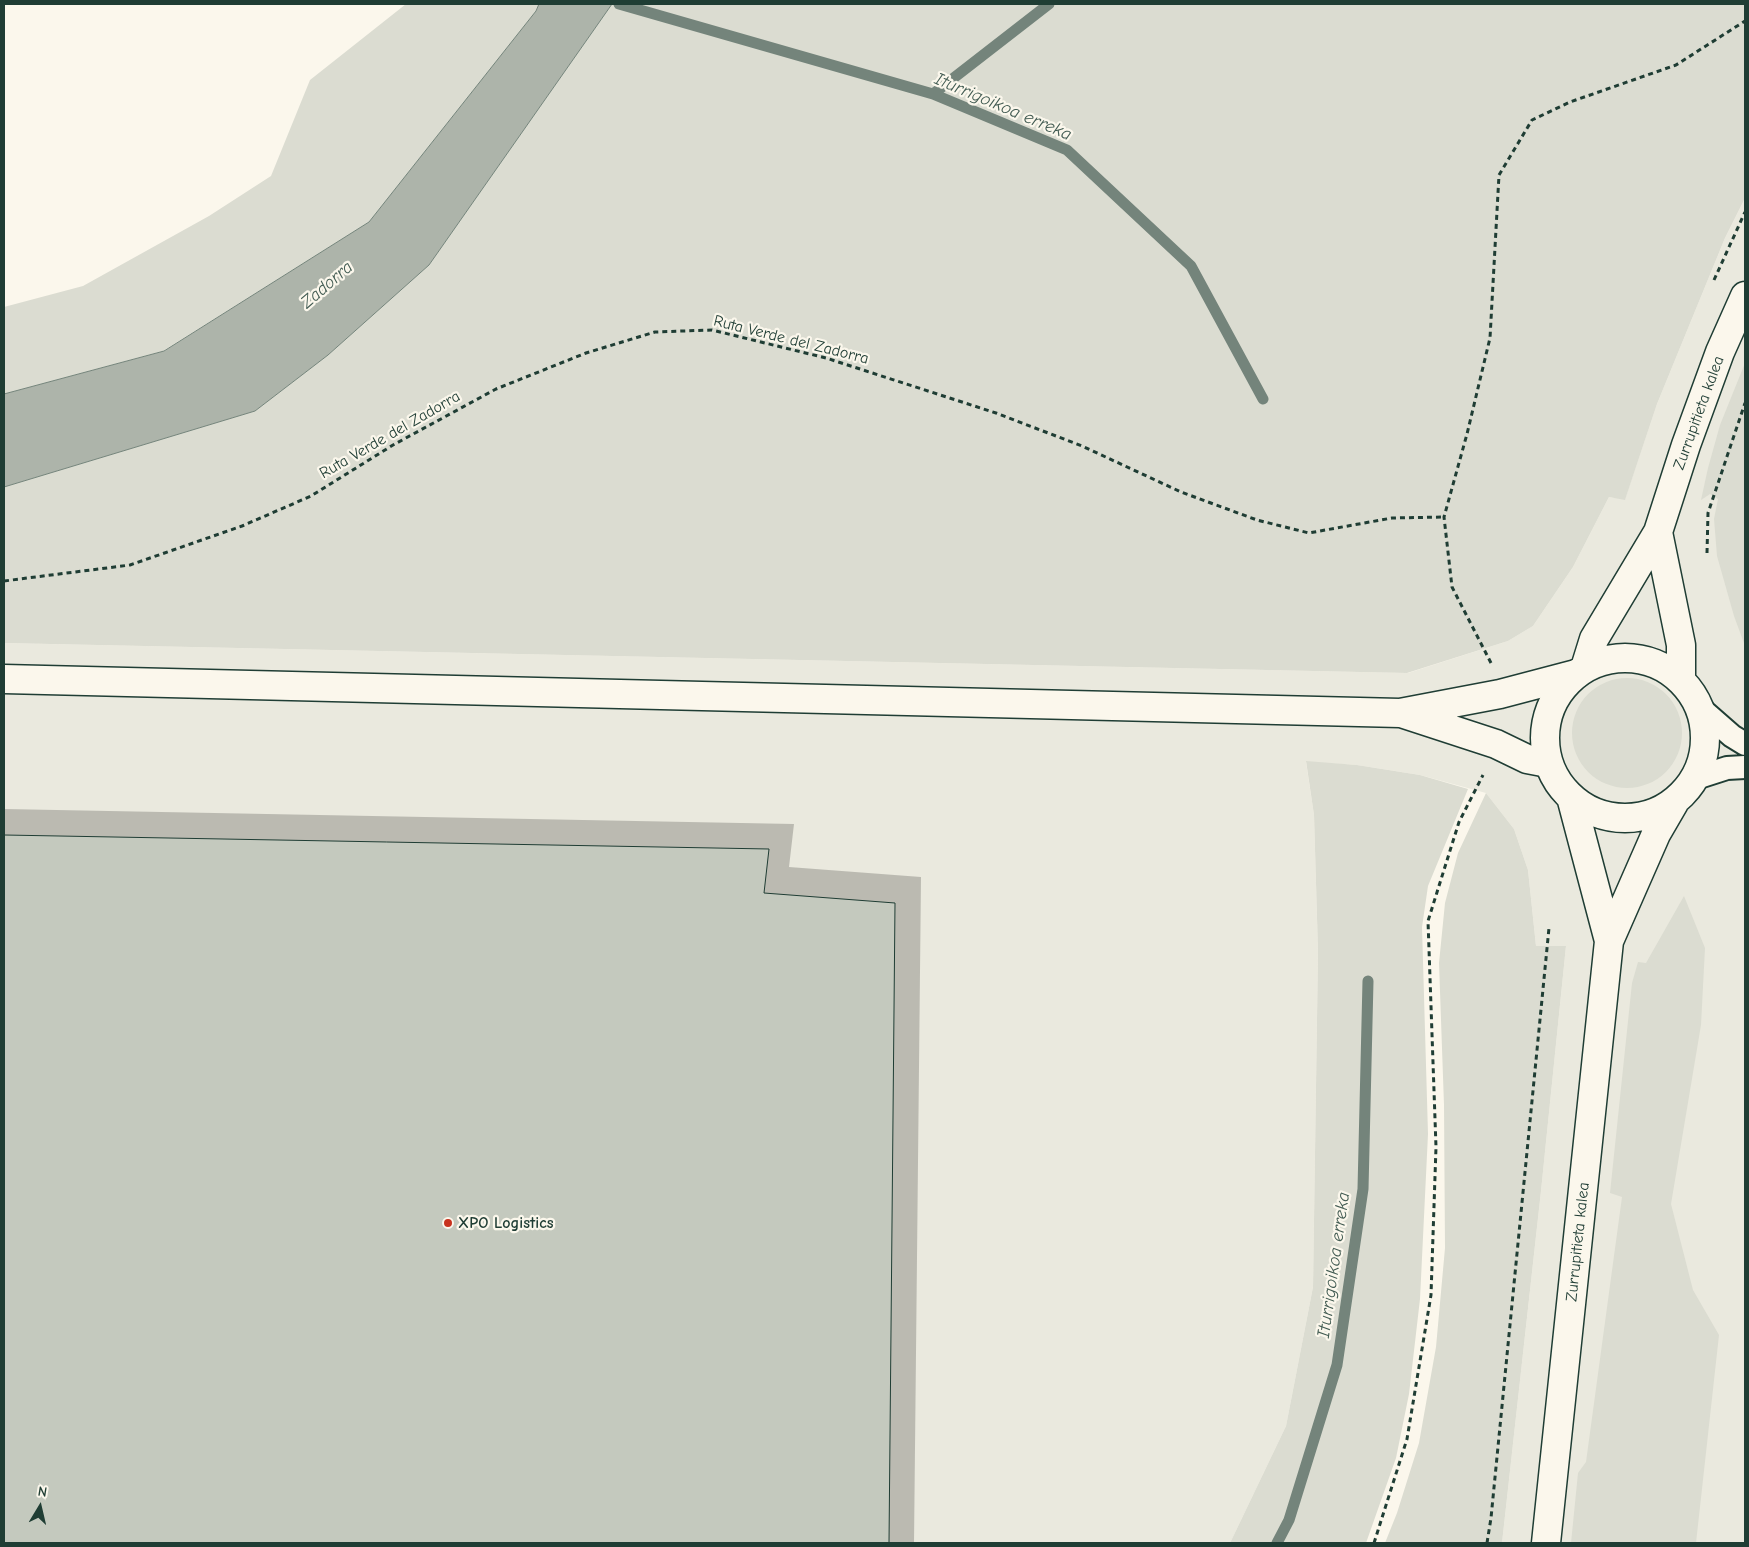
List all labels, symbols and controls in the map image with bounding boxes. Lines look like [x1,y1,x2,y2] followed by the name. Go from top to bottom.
[931,68,1075,146] water label: Iturrigoikoa erreka
[297,257,357,313] water label: Zadorra
[711,311,871,369] street label: Ruta Verde del Zadorra
[1669,353,1729,473] street label: Zurrupitieta kalea
[316,387,464,483] street label: Ruta Verde del Zadorra
[1562,1181,1594,1303] street label: Zurrupitieta kalea
[1313,1191,1355,1339] water label: Iturrigoikoa erreka
[458,1213,553,1233] place label: XPO Logistics
[442,1217,454,1229] marker: XPO Logistics
[15,1482,65,1532] north arrow
[37,1483,48,1501] text: N

